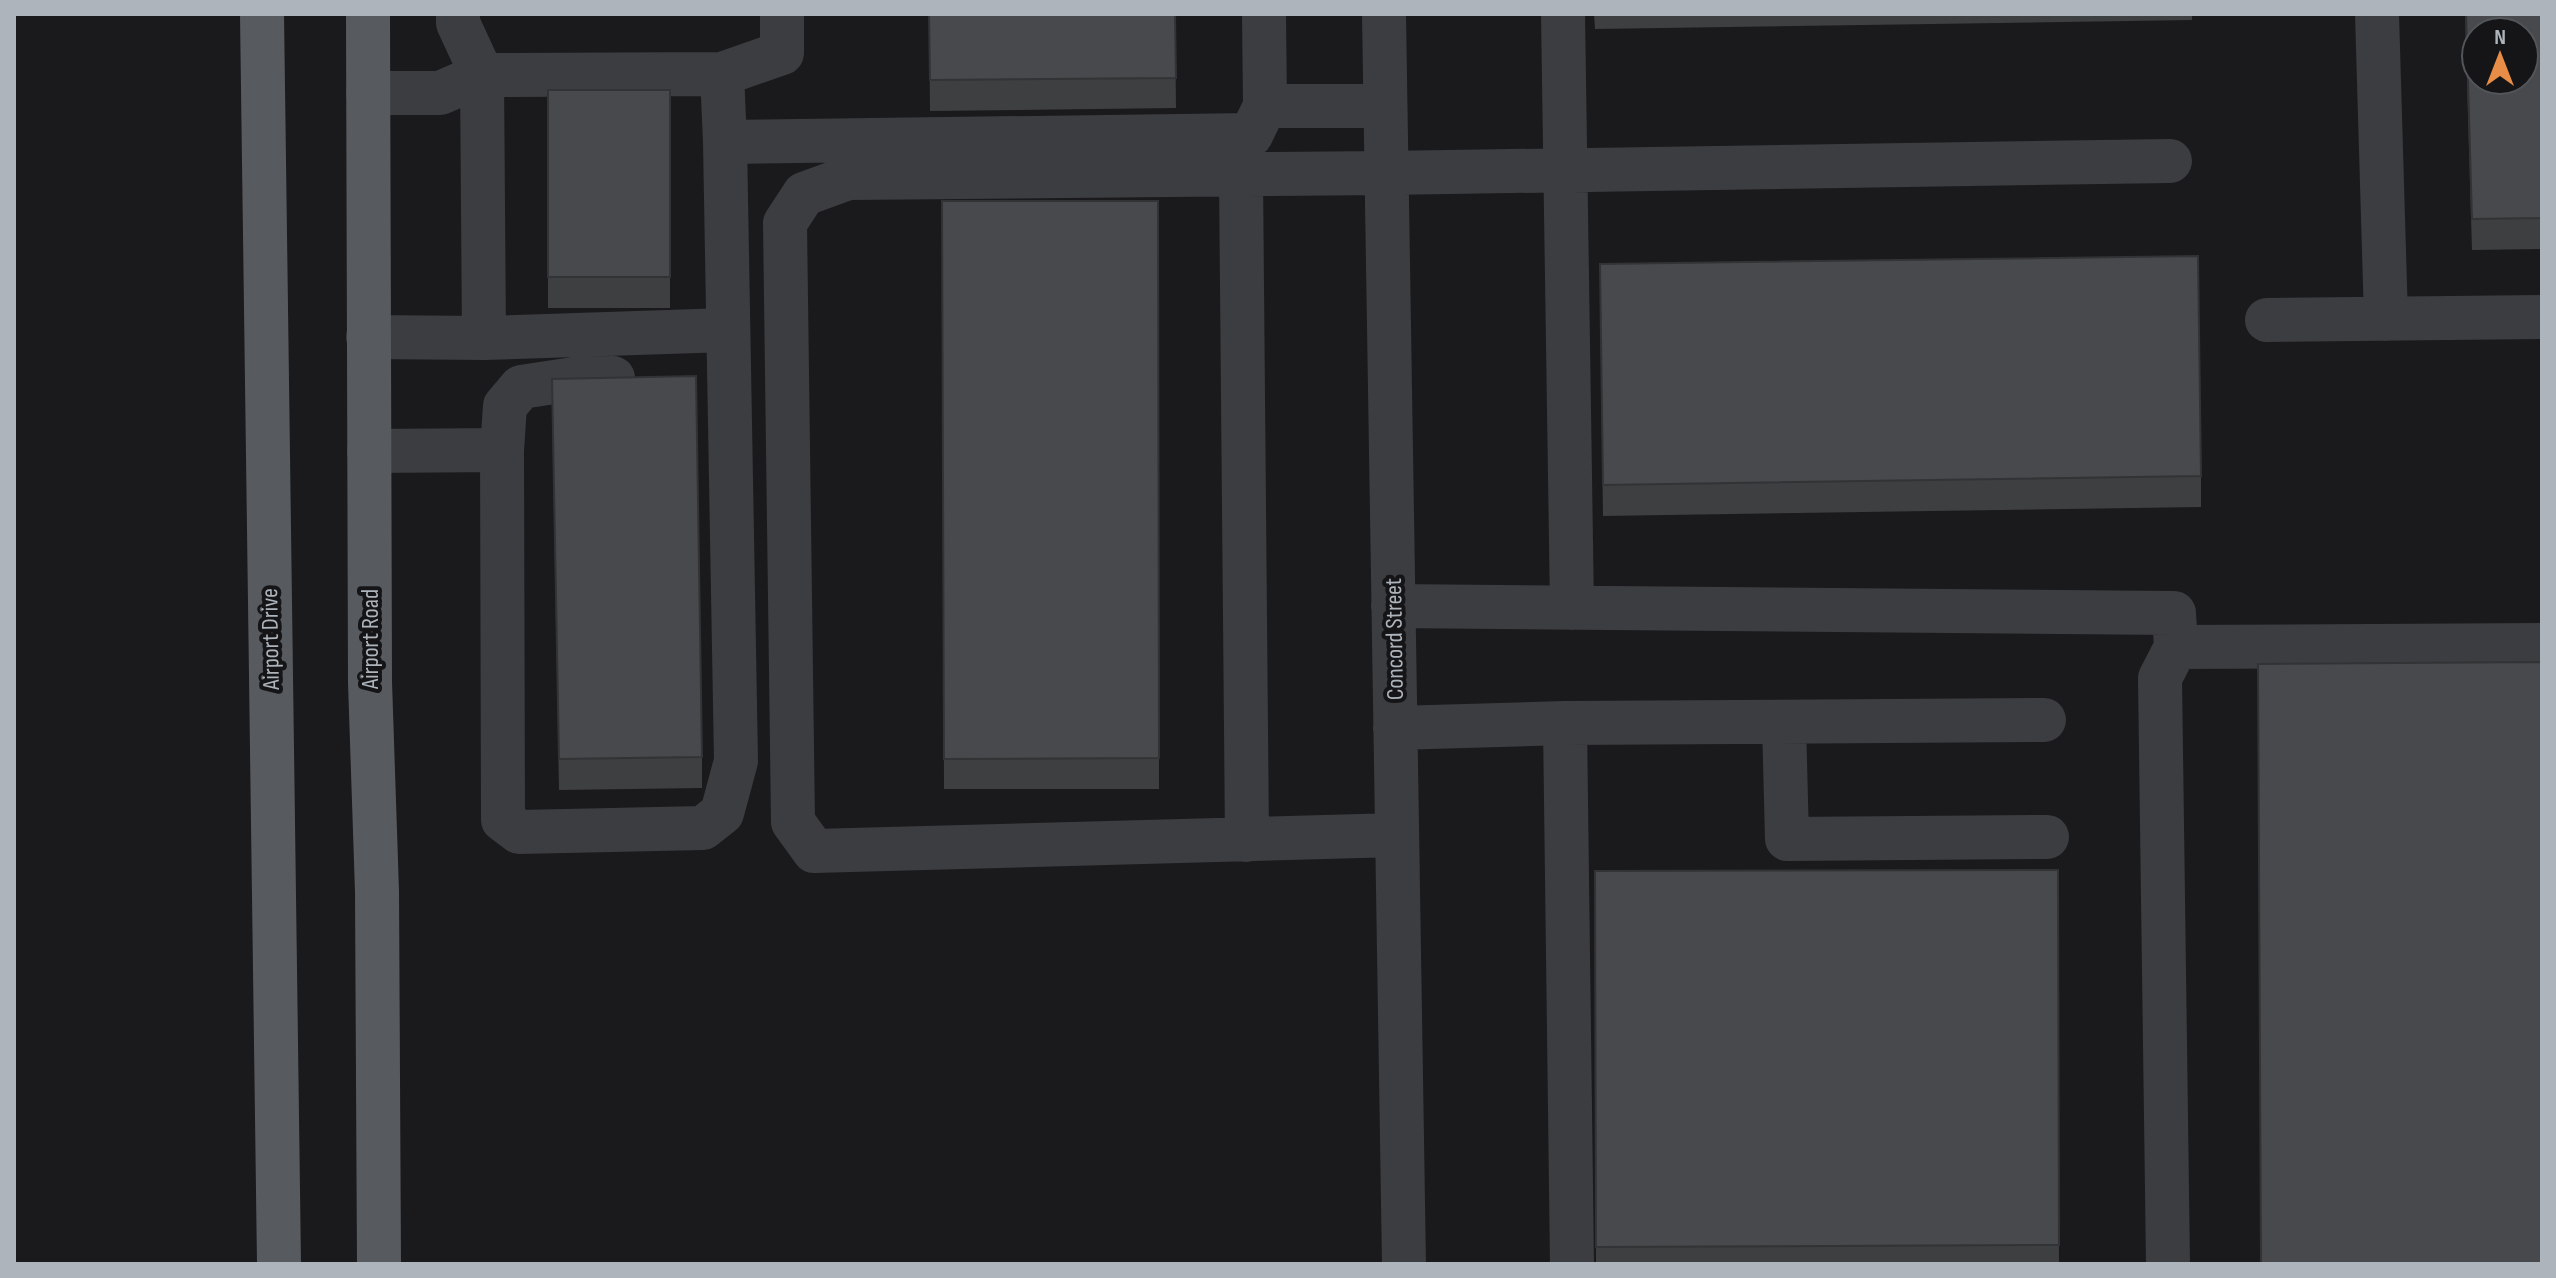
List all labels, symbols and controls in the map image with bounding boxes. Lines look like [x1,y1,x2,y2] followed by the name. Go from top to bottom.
[2460,16,2540,96] north arrow
[2494,24,2506,51] text: N
[1379,578,1410,700] street label: Concord Street
[255,588,286,691] street label: Airport Drive
[356,589,385,690] street label: Airport Road

